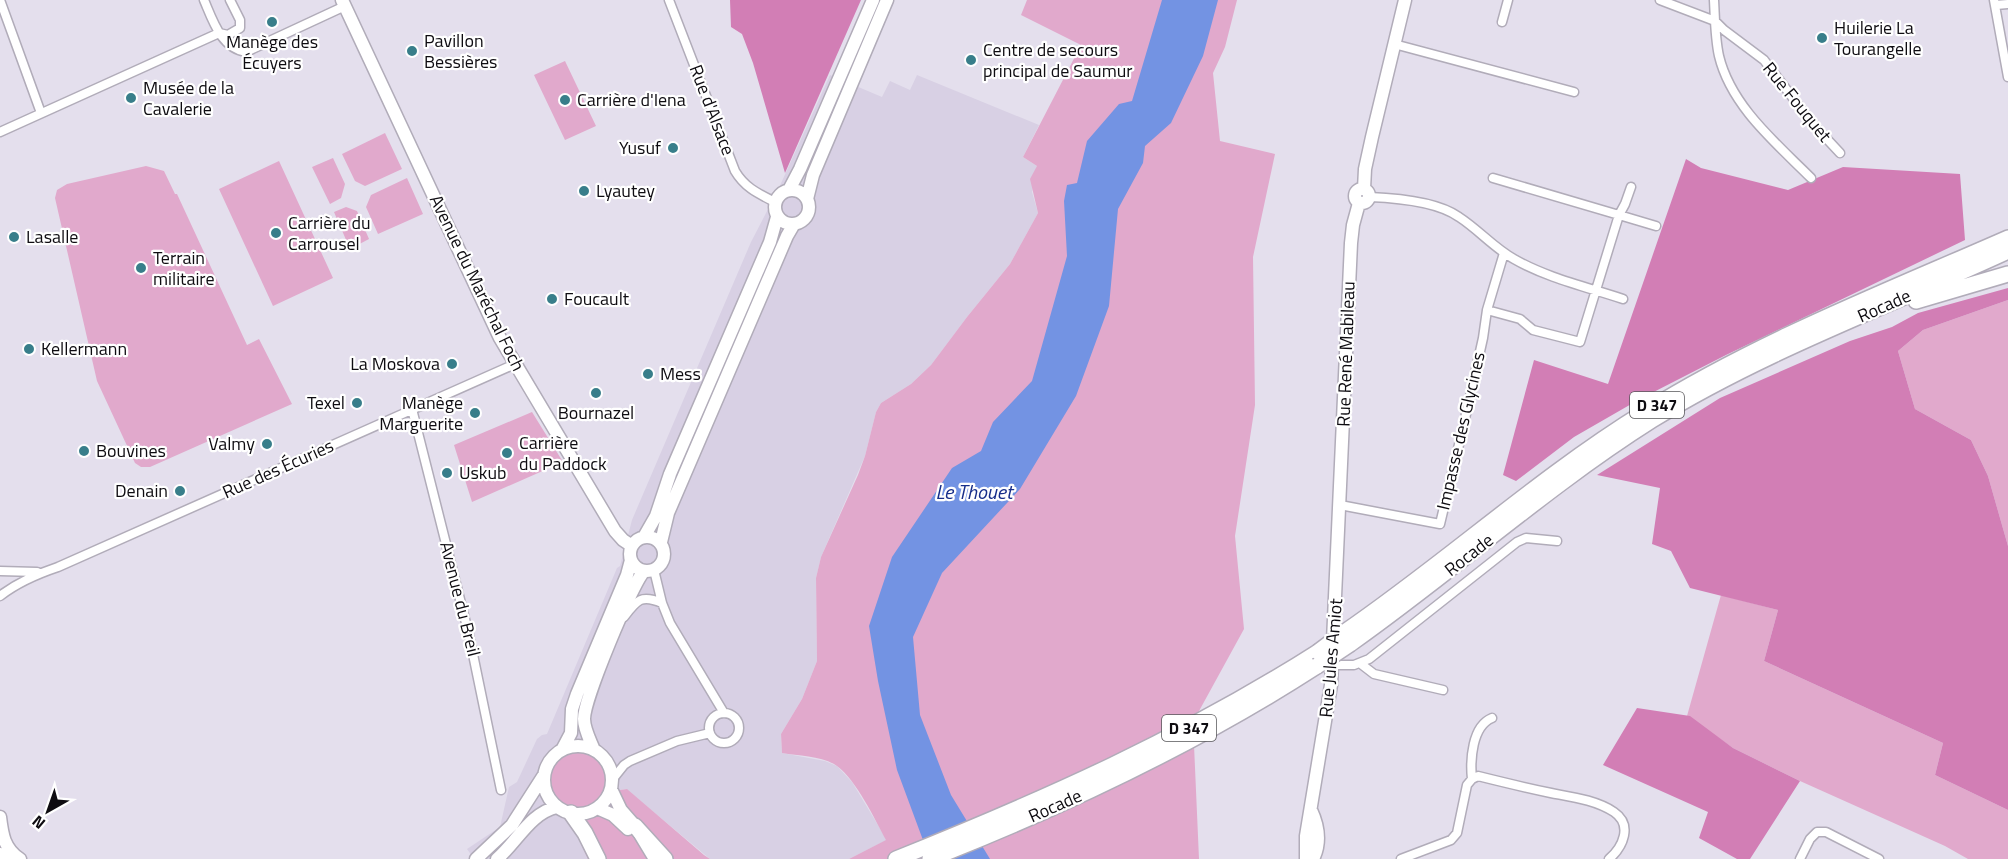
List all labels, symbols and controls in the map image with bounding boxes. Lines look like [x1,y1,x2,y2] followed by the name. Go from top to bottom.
[1834,14,1922,62] place label: Huilerie La Tourangelle
[265,15,279,29] marker: Manège des Écuyers
[424,27,497,75] place label: Pavillon Bessières
[226,28,318,76] place label: Manège des Écuyers
[1815,31,1829,45] marker: Huilerie La Tourangelle
[983,36,1132,84] place label: Centre de secours principal de Saumur
[405,44,419,58] marker: Pavillon Bessières
[964,53,978,67] marker: Centre de secours principal de Saumur
[1757,56,1839,148] street label: Rue Fouquet
[683,61,742,159] street label: Rue d'Alsace
[143,74,234,122] place label: Musée de la Cavalerie
[577,86,686,113] place label: Carrière d'Iena
[124,91,138,105] marker: Musée de la Cavalerie
[558,93,572,107] marker: Carrière d'Iena
[619,134,661,161] place label: Yusuf
[666,141,680,155] marker: Yusuf
[596,177,655,204] place label: Lyautey
[577,184,591,198] marker: Lyautey
[423,190,532,376] street label: Avenue du Maréchal Foch
[288,209,370,257] place label: Carrière du Carrousel
[26,223,78,250] place label: Lasalle
[269,226,283,240] marker: Carrière du Carrousel
[7,230,21,244] marker: Lasalle
[153,244,215,292] place label: Terrain militaire
[134,261,148,275] marker: Terrain militaire
[1329,281,1362,427] street label: Rue René Mabileau
[1853,282,1915,329] street label: Rocade
[564,285,630,312] place label: Foucault
[545,292,559,306] marker: Foucault
[41,335,127,362] place label: Kellermann
[22,342,36,356] marker: Kellermann
[1429,349,1492,513] street label: Impasse des Glycines
[350,350,440,377] place label: La Moskova
[445,357,459,371] marker: La Moskova
[660,360,701,387] place label: Mess
[641,367,655,381] marker: Mess
[589,386,603,400] marker: Bournazel
[307,389,345,416] place label: Texel
[379,389,463,437] place label: Manège Marguerite
[1630,392,1684,418] road number: D 347
[350,396,364,410] marker: Texel
[558,399,634,426] place label: Bournazel
[468,406,482,420] marker: Manège Marguerite
[519,429,607,477] place label: Carrière du Paddock
[208,430,255,457] place label: Valmy
[218,432,338,505] street label: Rue des Écuries
[96,437,166,464] place label: Bouvines
[260,437,274,451] marker: Valmy
[77,444,91,458] marker: Bouvines
[500,446,514,460] marker: Carrière du Paddock
[459,459,507,486] place label: Uskub
[440,466,454,480] marker: Uskub
[936,476,1015,507] water label: Le Thouet
[115,477,168,504] place label: Denain
[173,484,187,498] marker: Denain
[1438,527,1499,582] street label: Rocade
[433,539,488,659] street label: Avenue du Breil
[1312,597,1349,719] street label: Rue Jules Amiot
[1162,715,1216,741] road number: D 347
[18,781,78,841] north arrow
[1024,782,1086,829] street label: Rocade
[26,810,50,835] text: N

